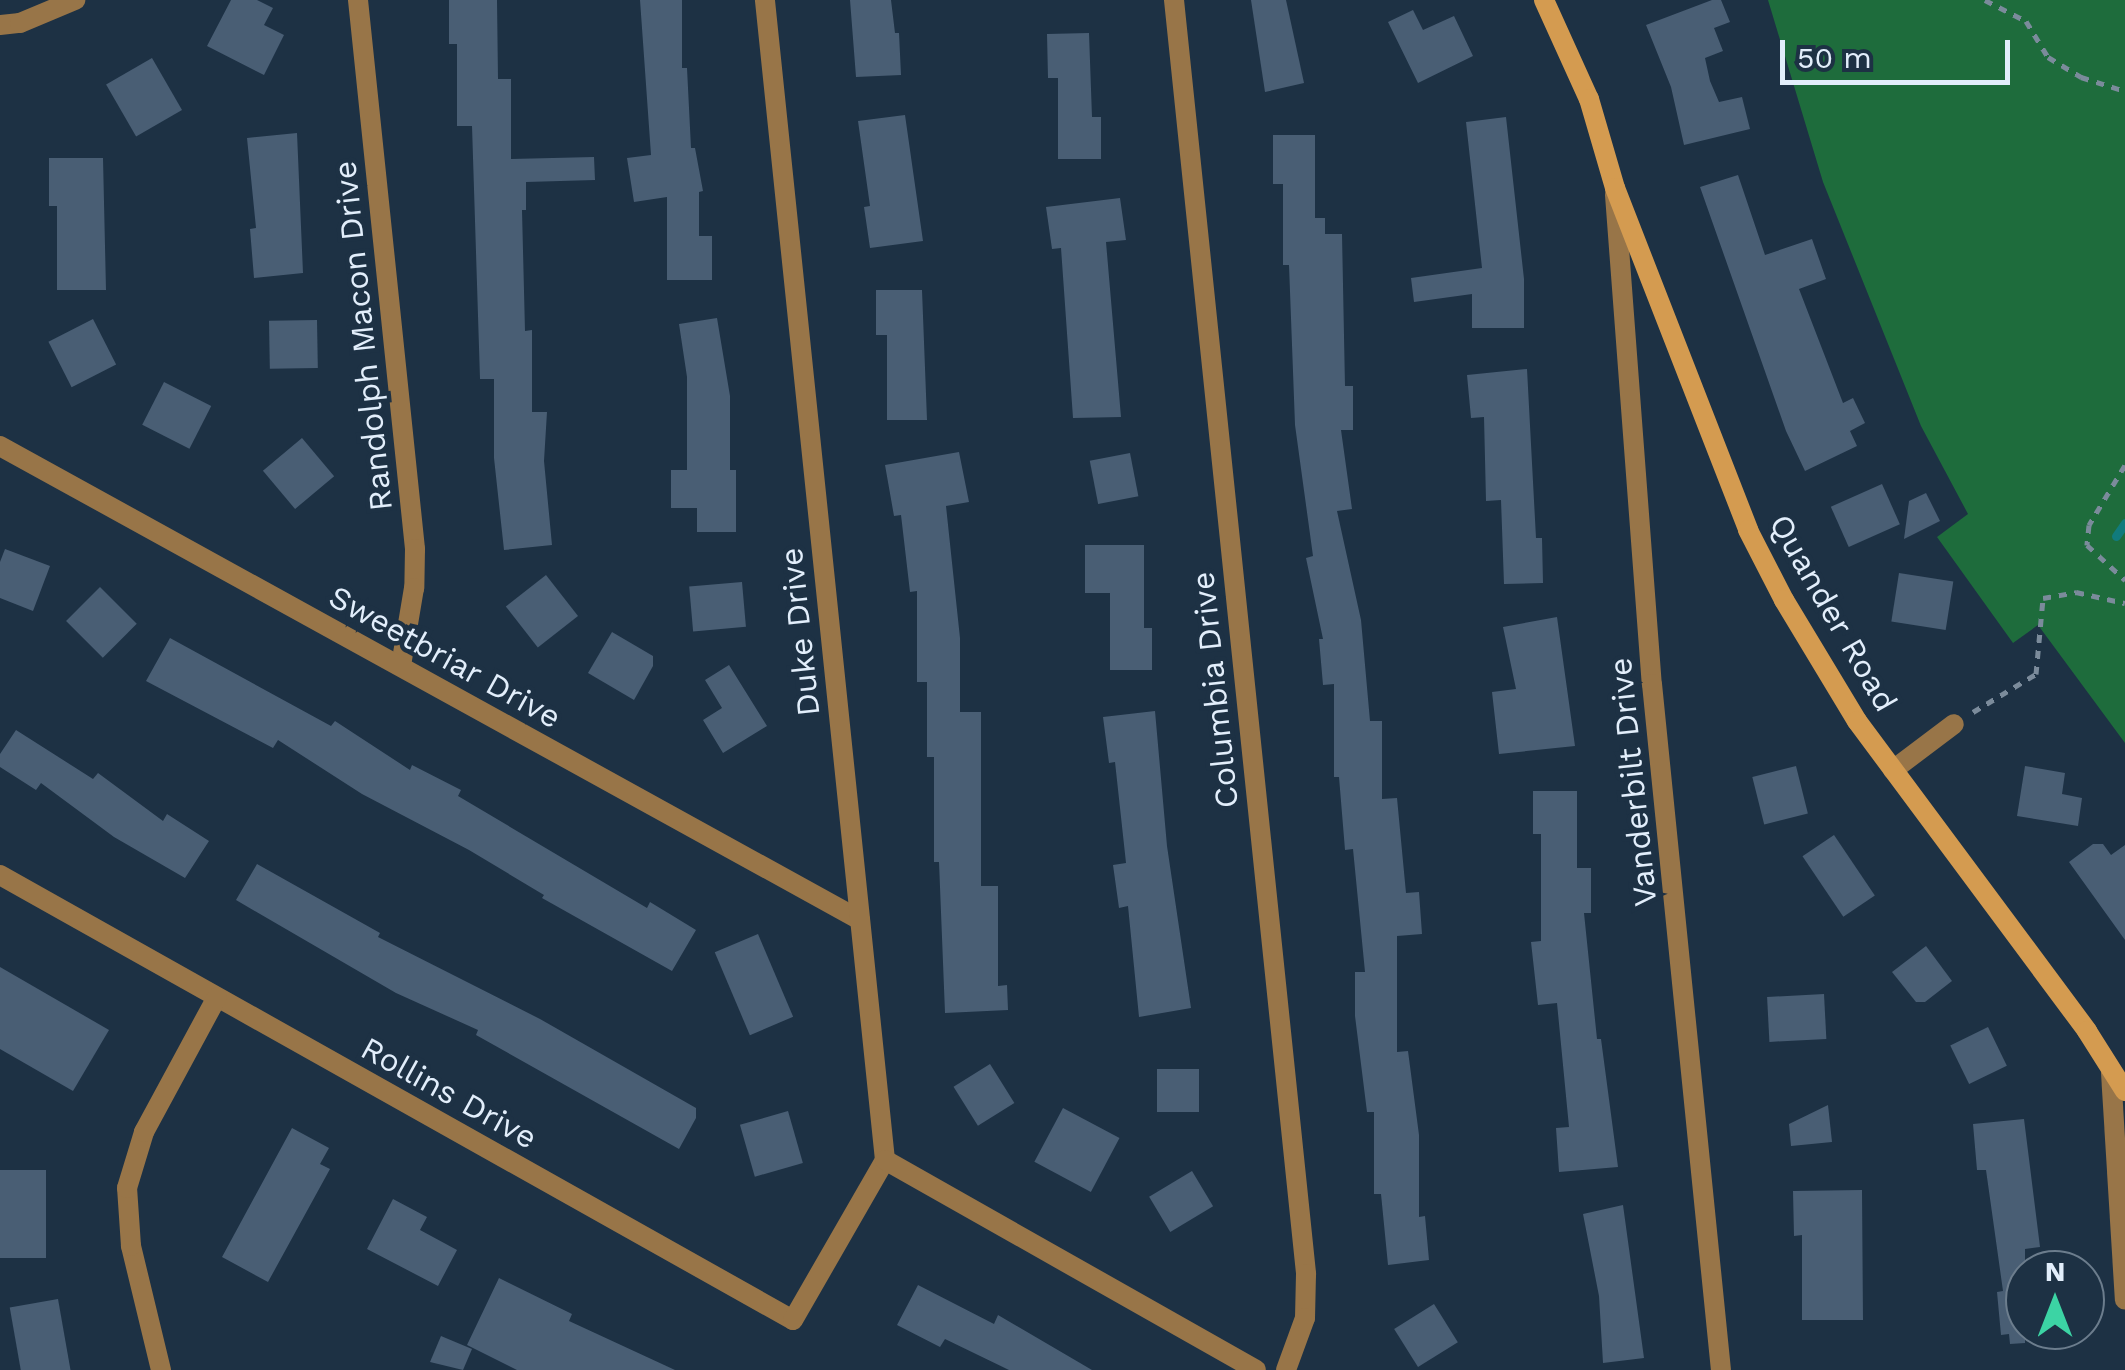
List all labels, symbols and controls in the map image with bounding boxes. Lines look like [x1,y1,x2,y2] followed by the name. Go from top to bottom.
[1785,20,2015,82] scale bar
[1797,40,1872,75] text: 50 m
[326,159,400,513] street label: Randolph Macon Drive
[1761,507,1905,719] street label: Quander Road
[772,546,828,718] street label: Duke Drive
[1183,569,1247,811] street label: Columbia Drive
[322,577,568,737] street label: Sweetbriar Drive
[1601,656,1665,908] street label: Vanderbilt Drive
[354,1029,544,1157] street label: Rollins Drive
[2005,1250,2105,1350] north arrow
[2045,1255,2065,1288] text: N

